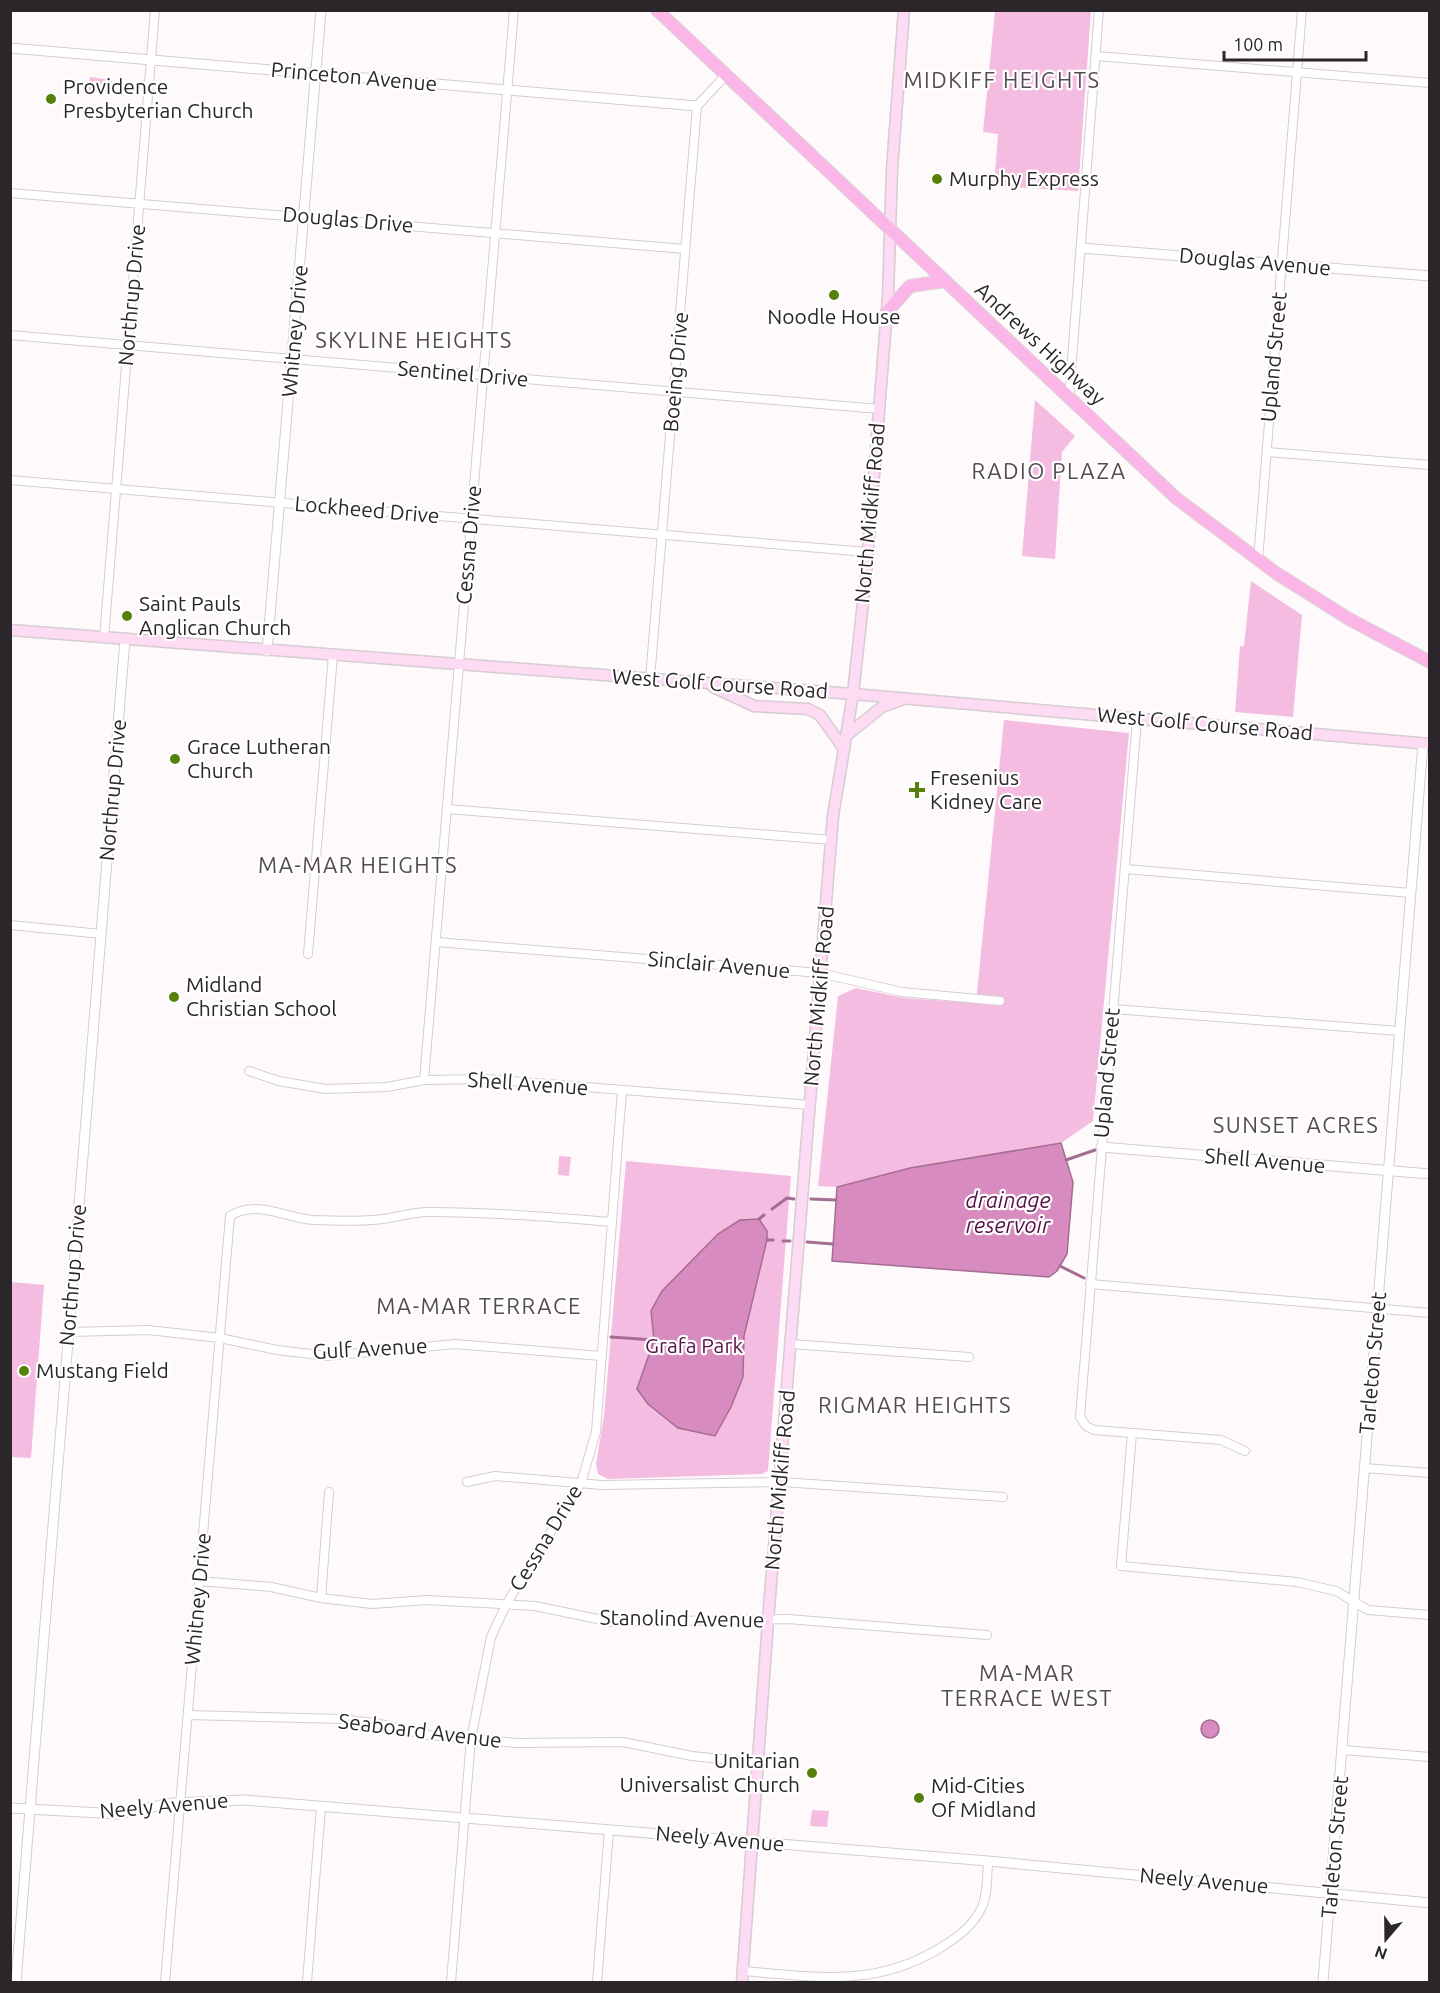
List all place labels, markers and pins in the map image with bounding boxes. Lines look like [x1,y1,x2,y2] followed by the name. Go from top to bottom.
[63,74,254,122] place label: Providence Presbyterian Church
[44,92,58,106] marker: Providence Presbyterian Church
[949,166,1099,190] place label: Murphy Express
[930,172,944,186] marker: Murphy Express
[827,288,841,302] marker: Noodle House
[767,304,901,328] place label: Noodle House
[139,591,291,639] place label: Saint Pauls Anglican Church
[120,609,134,623] marker: Saint Pauls Anglican Church
[187,734,331,782] place label: Grace Lutheran Church
[168,752,182,766] marker: Grace Lutheran Church
[930,765,1042,813] place label: Fresenius Kidney Care
[908,781,926,799] marker: Fresenius Kidney Care
[186,972,337,1020] place label: Midland Christian School
[167,990,181,1004] marker: Midland Christian School
[36,1358,169,1382] place label: Mustang Field
[17,1364,31,1378] marker: Mustang Field
[620,1748,800,1796] place label: Unitarian Universalist Church
[805,1766,819,1780] marker: Unitarian Universalist Church
[931,1773,1036,1821] place label: Mid-Cities Of Midland
[912,1791,926,1805] marker: Mid-Cities Of Midland

